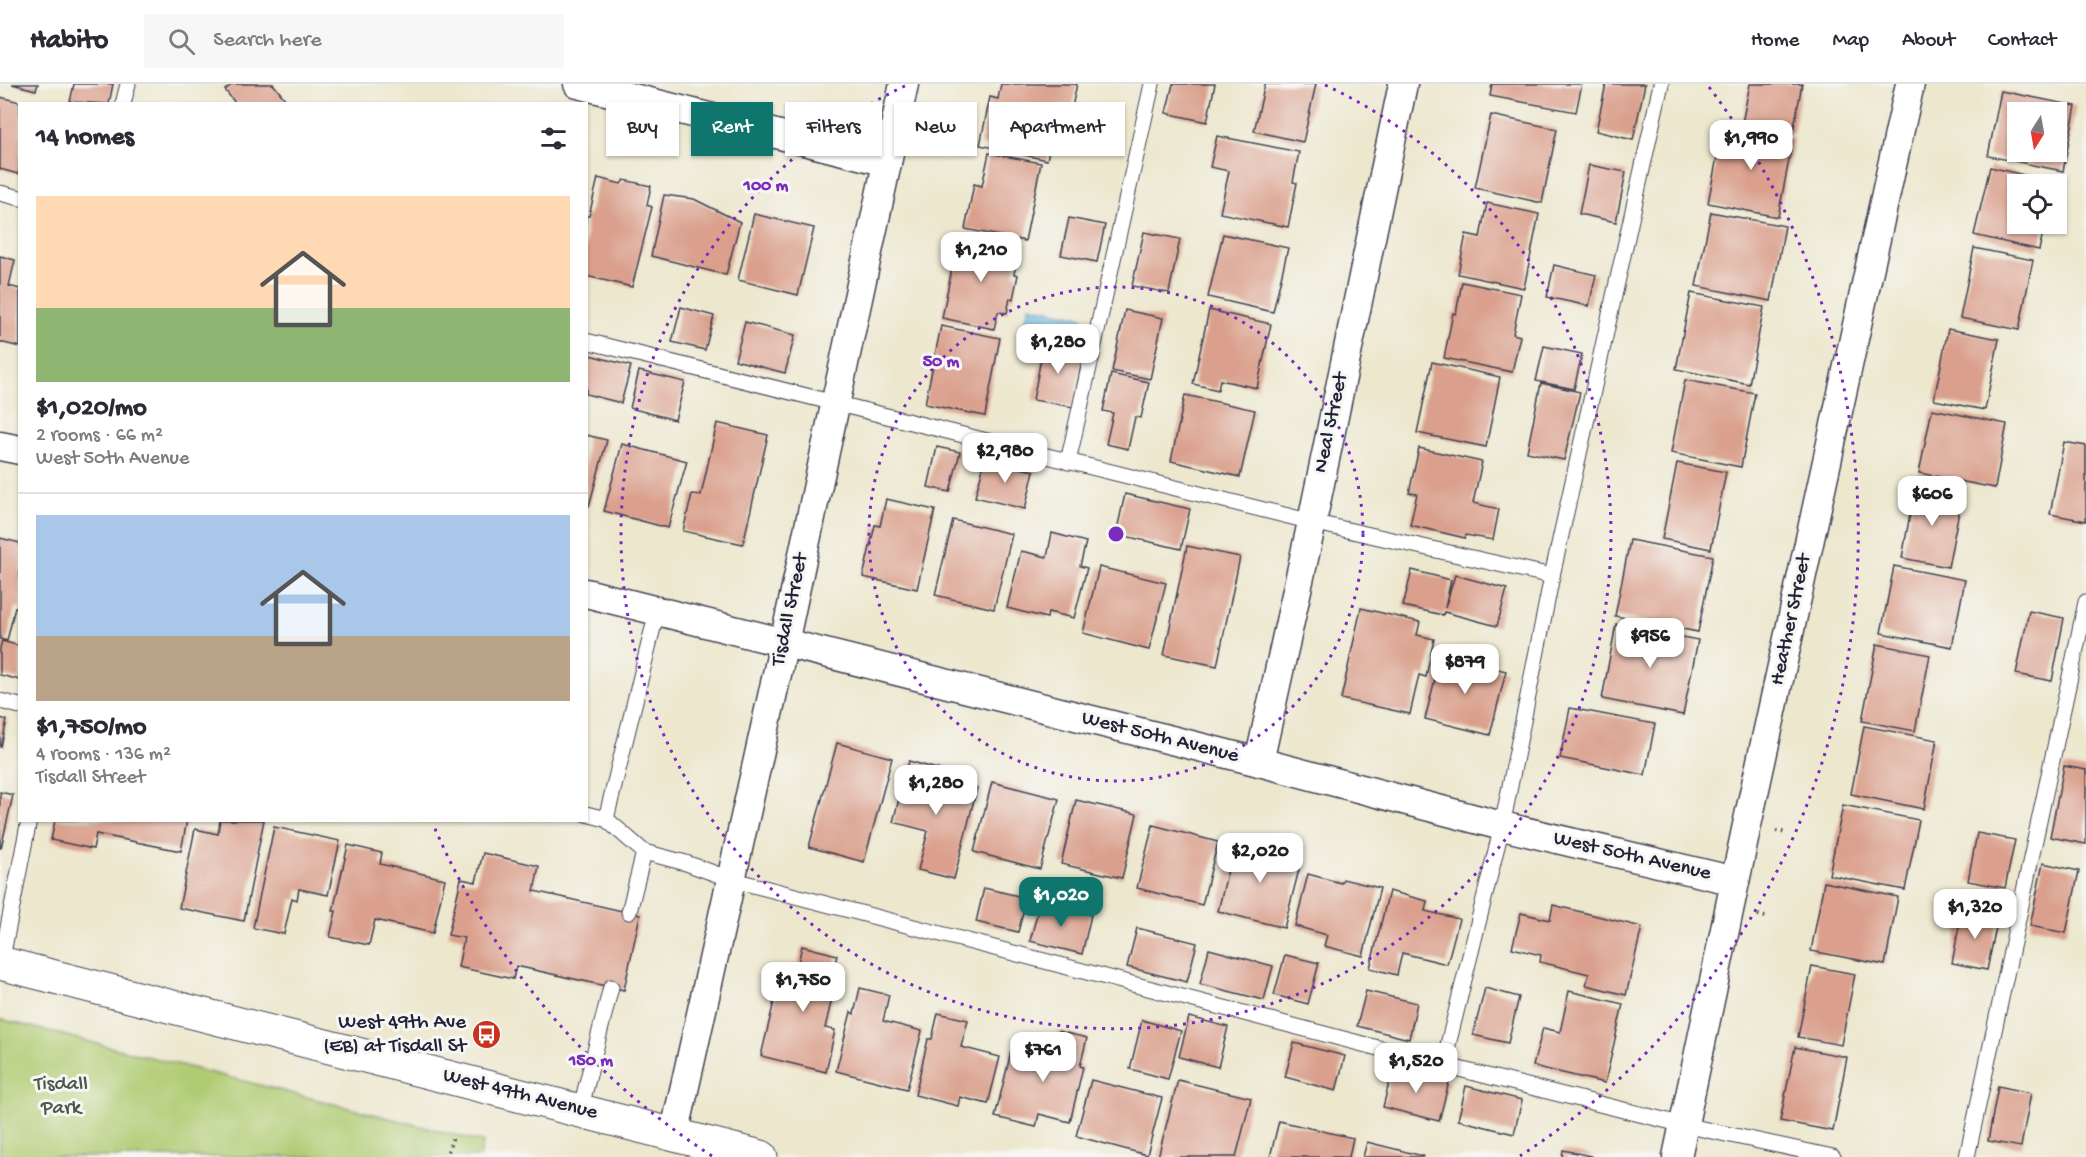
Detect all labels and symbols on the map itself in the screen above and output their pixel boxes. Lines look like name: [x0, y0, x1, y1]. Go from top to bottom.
north arrow: [2007, 102, 2067, 162]
pin: $1,990: [1702, 120, 1800, 171]
text: 100 m: [743, 176, 789, 197]
pin: $1,210: [932, 232, 1030, 283]
pin: $1,280: [1009, 324, 1107, 375]
text: 50 m: [923, 352, 960, 373]
street label: Neal Street: [1309, 368, 1355, 475]
pin: $2,980: [956, 433, 1054, 484]
pin: $606: [1896, 476, 1968, 527]
centre of rings: [1106, 524, 1126, 544]
street label: Tisdall Street: [767, 549, 816, 670]
street label: Heather Street: [1766, 550, 1819, 688]
pin: $956: [1614, 618, 1686, 669]
pin: $879: [1429, 644, 1501, 695]
street label: West 50th Avenue: [1079, 706, 1242, 770]
pin: $1,280: [887, 765, 985, 816]
street label: West 50th Avenue: [1551, 827, 1714, 888]
pin: $2,020: [1211, 833, 1309, 884]
pin: $1,020: [1012, 877, 1110, 928]
pin: $1,320: [1926, 889, 2024, 940]
pin: $1,750: [754, 962, 852, 1013]
place label: West 49th Ave (EB) at Tisdall St: [323, 1011, 468, 1060]
bus stop icon: West 49th Ave (EB) at Tisdall St: [471, 1019, 503, 1051]
pin: $761: [1007, 1032, 1079, 1083]
pin: $1,520: [1367, 1043, 1465, 1094]
text: 150 m: [568, 1051, 613, 1072]
street label: West 49th Avenue: [440, 1064, 601, 1127]
park label: Tisdall Park: [33, 1073, 88, 1122]

